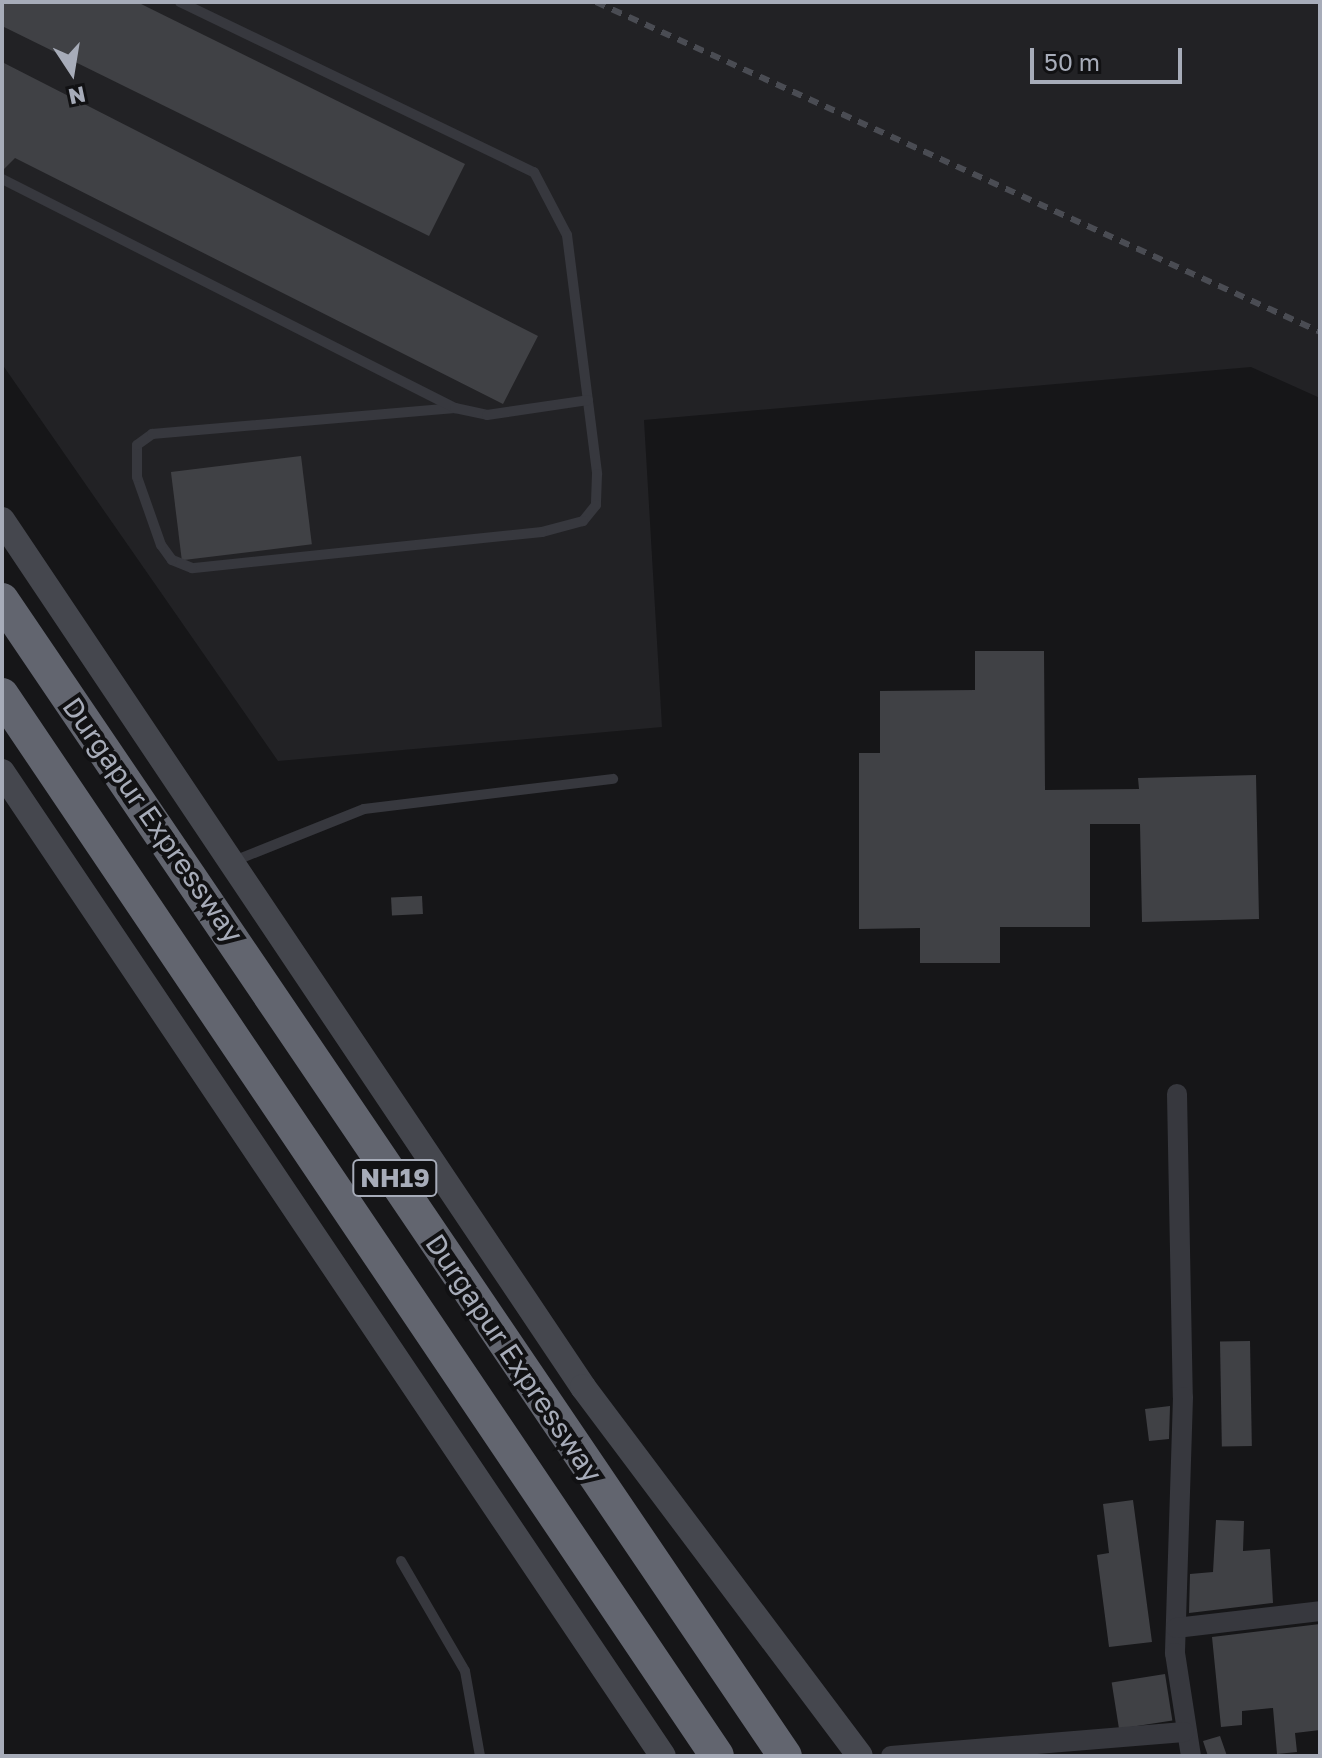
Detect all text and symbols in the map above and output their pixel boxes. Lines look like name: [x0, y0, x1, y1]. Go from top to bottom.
north arrow: [32, 32, 112, 112]
scale bar: [1034, 32, 1186, 82]
text: 50 m: [1044, 47, 1100, 76]
text: N: [66, 81, 88, 111]
street label: Durgapur Expressway: [56, 691, 250, 949]
road number: NH19: [351, 1156, 439, 1200]
street label: Durgapur Expressway: [419, 1228, 609, 1488]

